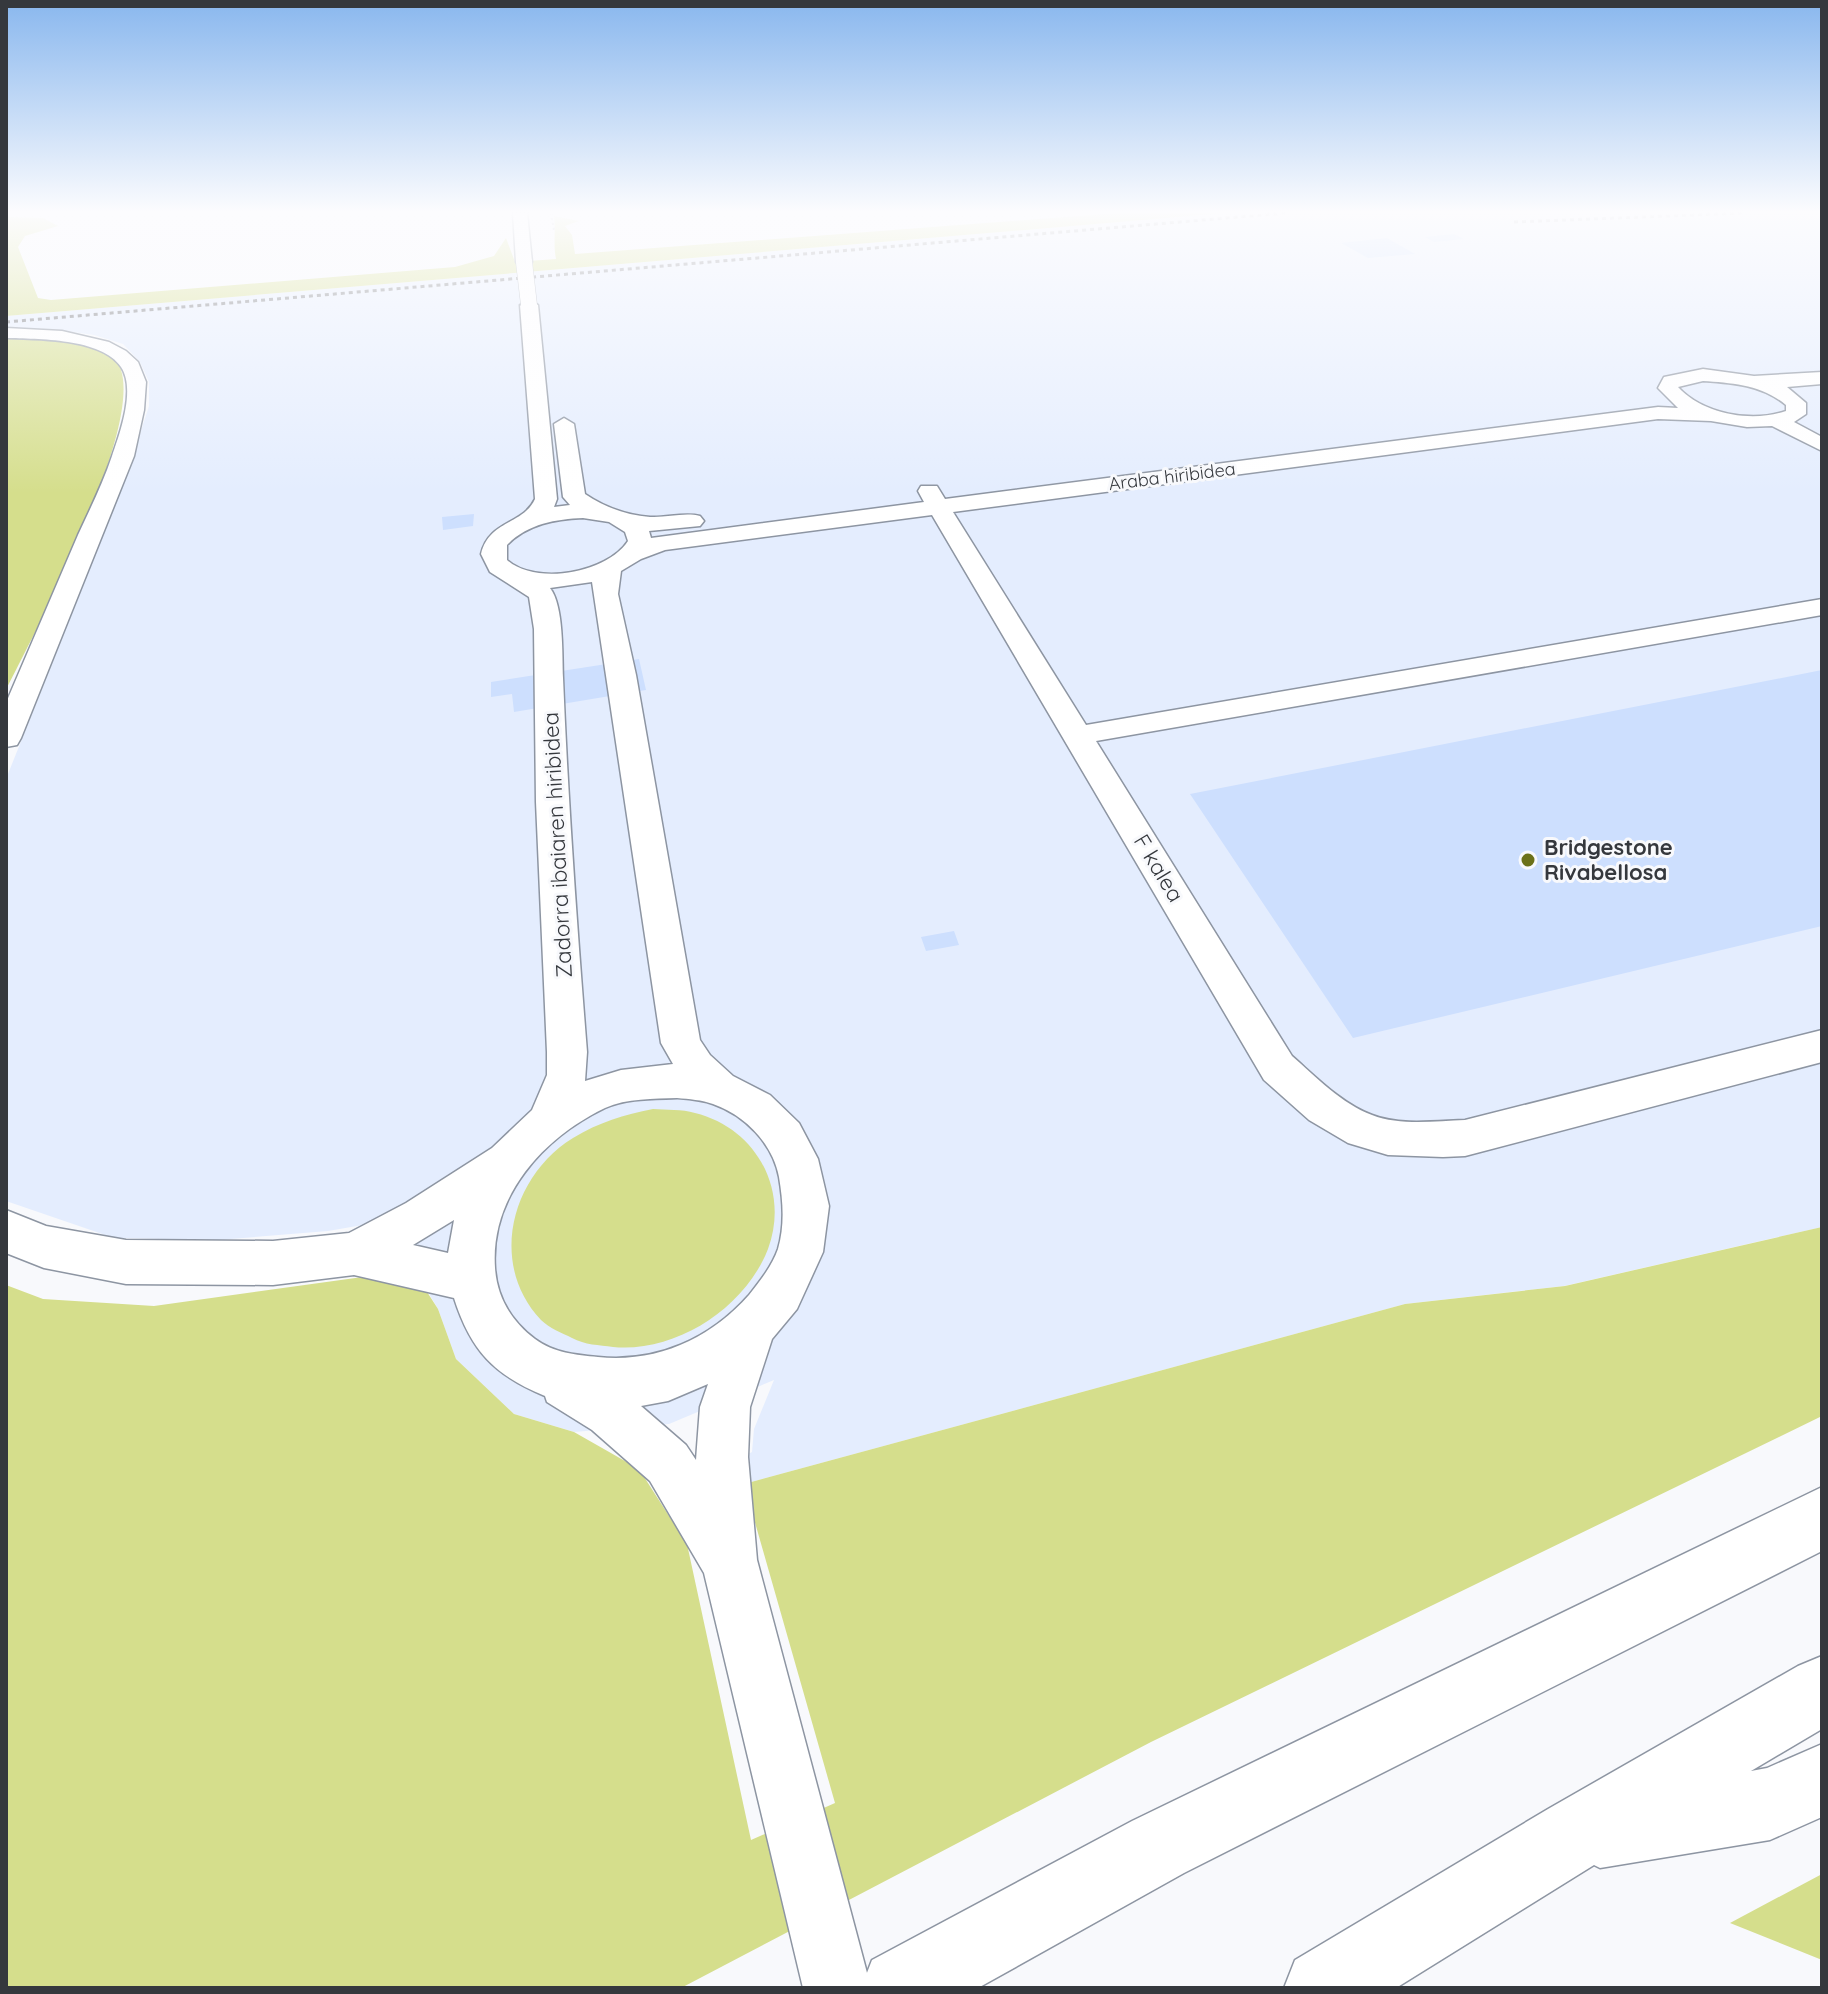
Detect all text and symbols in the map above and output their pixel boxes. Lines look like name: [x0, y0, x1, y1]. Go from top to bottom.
street label: Araba hiribidea: [1107, 457, 1237, 495]
street label: Zadorra ibaiaren hiribidea: [536, 711, 578, 979]
street label: F kalea: [1128, 829, 1190, 907]
place label: Bridgestone Rivabellosa: [1544, 833, 1673, 886]
marker: Bridgestone Rivabellosa: [1519, 851, 1537, 869]

